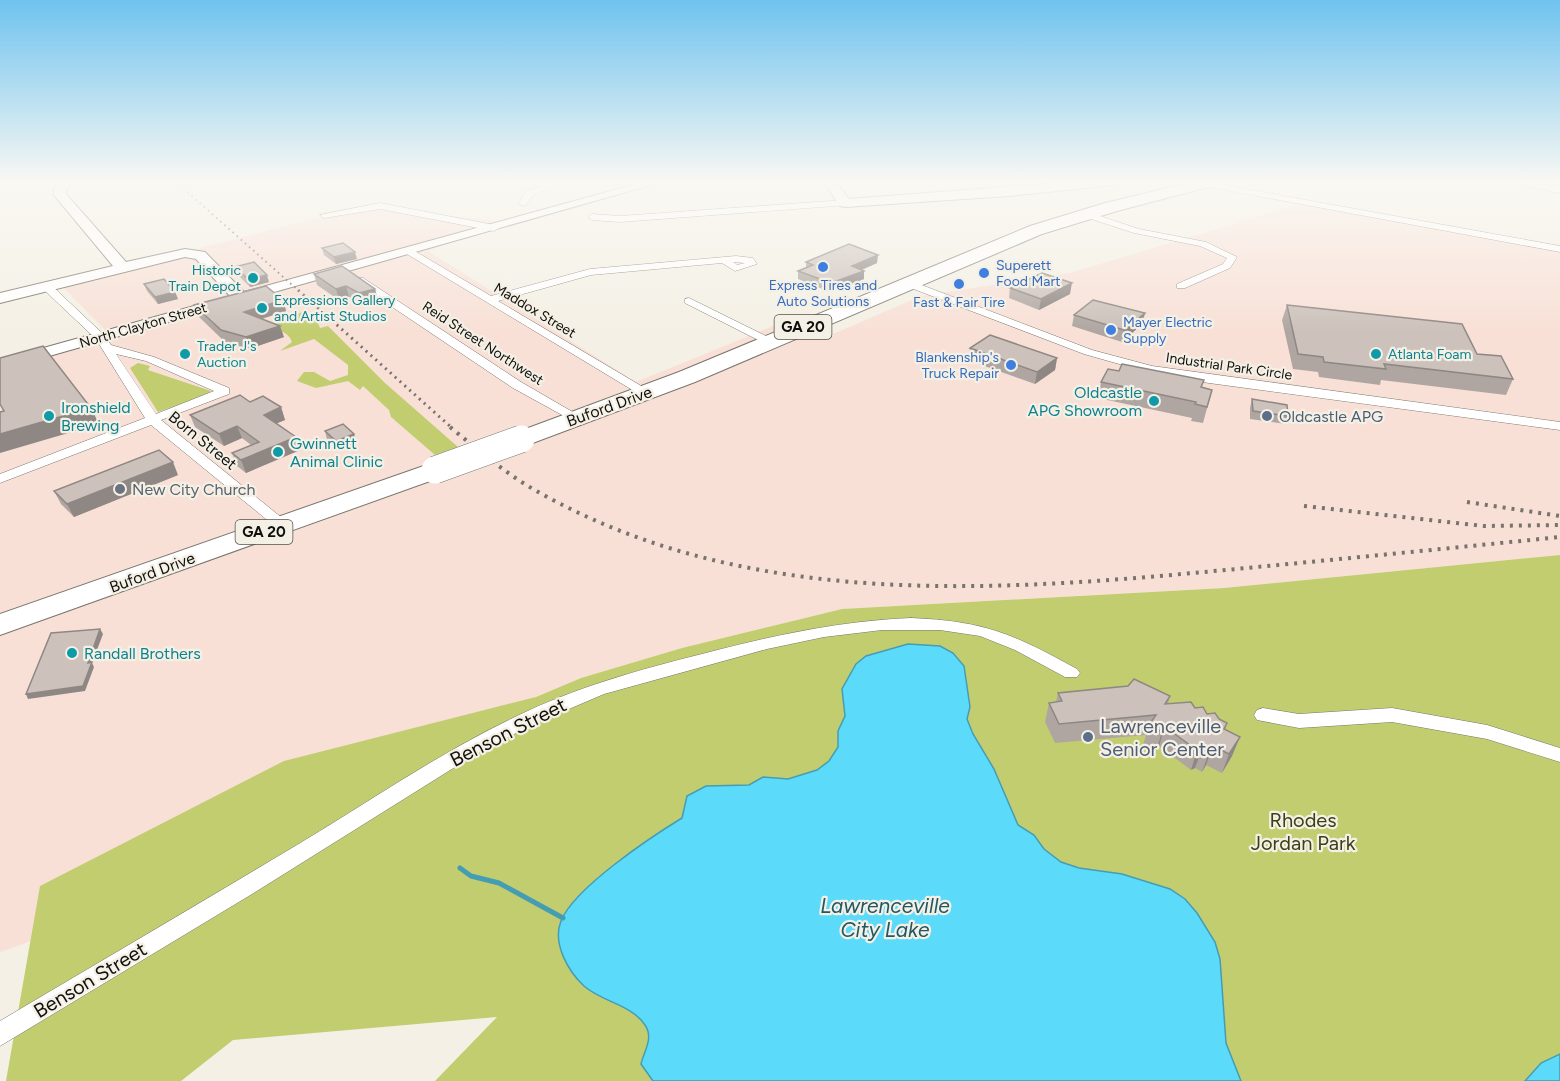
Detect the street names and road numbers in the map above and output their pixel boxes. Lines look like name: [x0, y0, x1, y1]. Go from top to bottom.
street label: Maddox Street: [491, 279, 579, 342]
street label: Reid Street Northwest: [419, 298, 546, 389]
street label: North Clayton Street: [78, 299, 209, 352]
road number: GA 20: [774, 315, 832, 339]
street label: Industrial Park Circle: [1165, 349, 1294, 384]
street label: Buford Drive: [564, 382, 655, 431]
street label: Born Street: [165, 407, 241, 474]
road number: GA 20: [236, 520, 292, 544]
street label: Buford Drive: [107, 548, 198, 597]
street label: Benson Street: [446, 692, 570, 772]
street label: Benson Street: [29, 937, 151, 1023]

